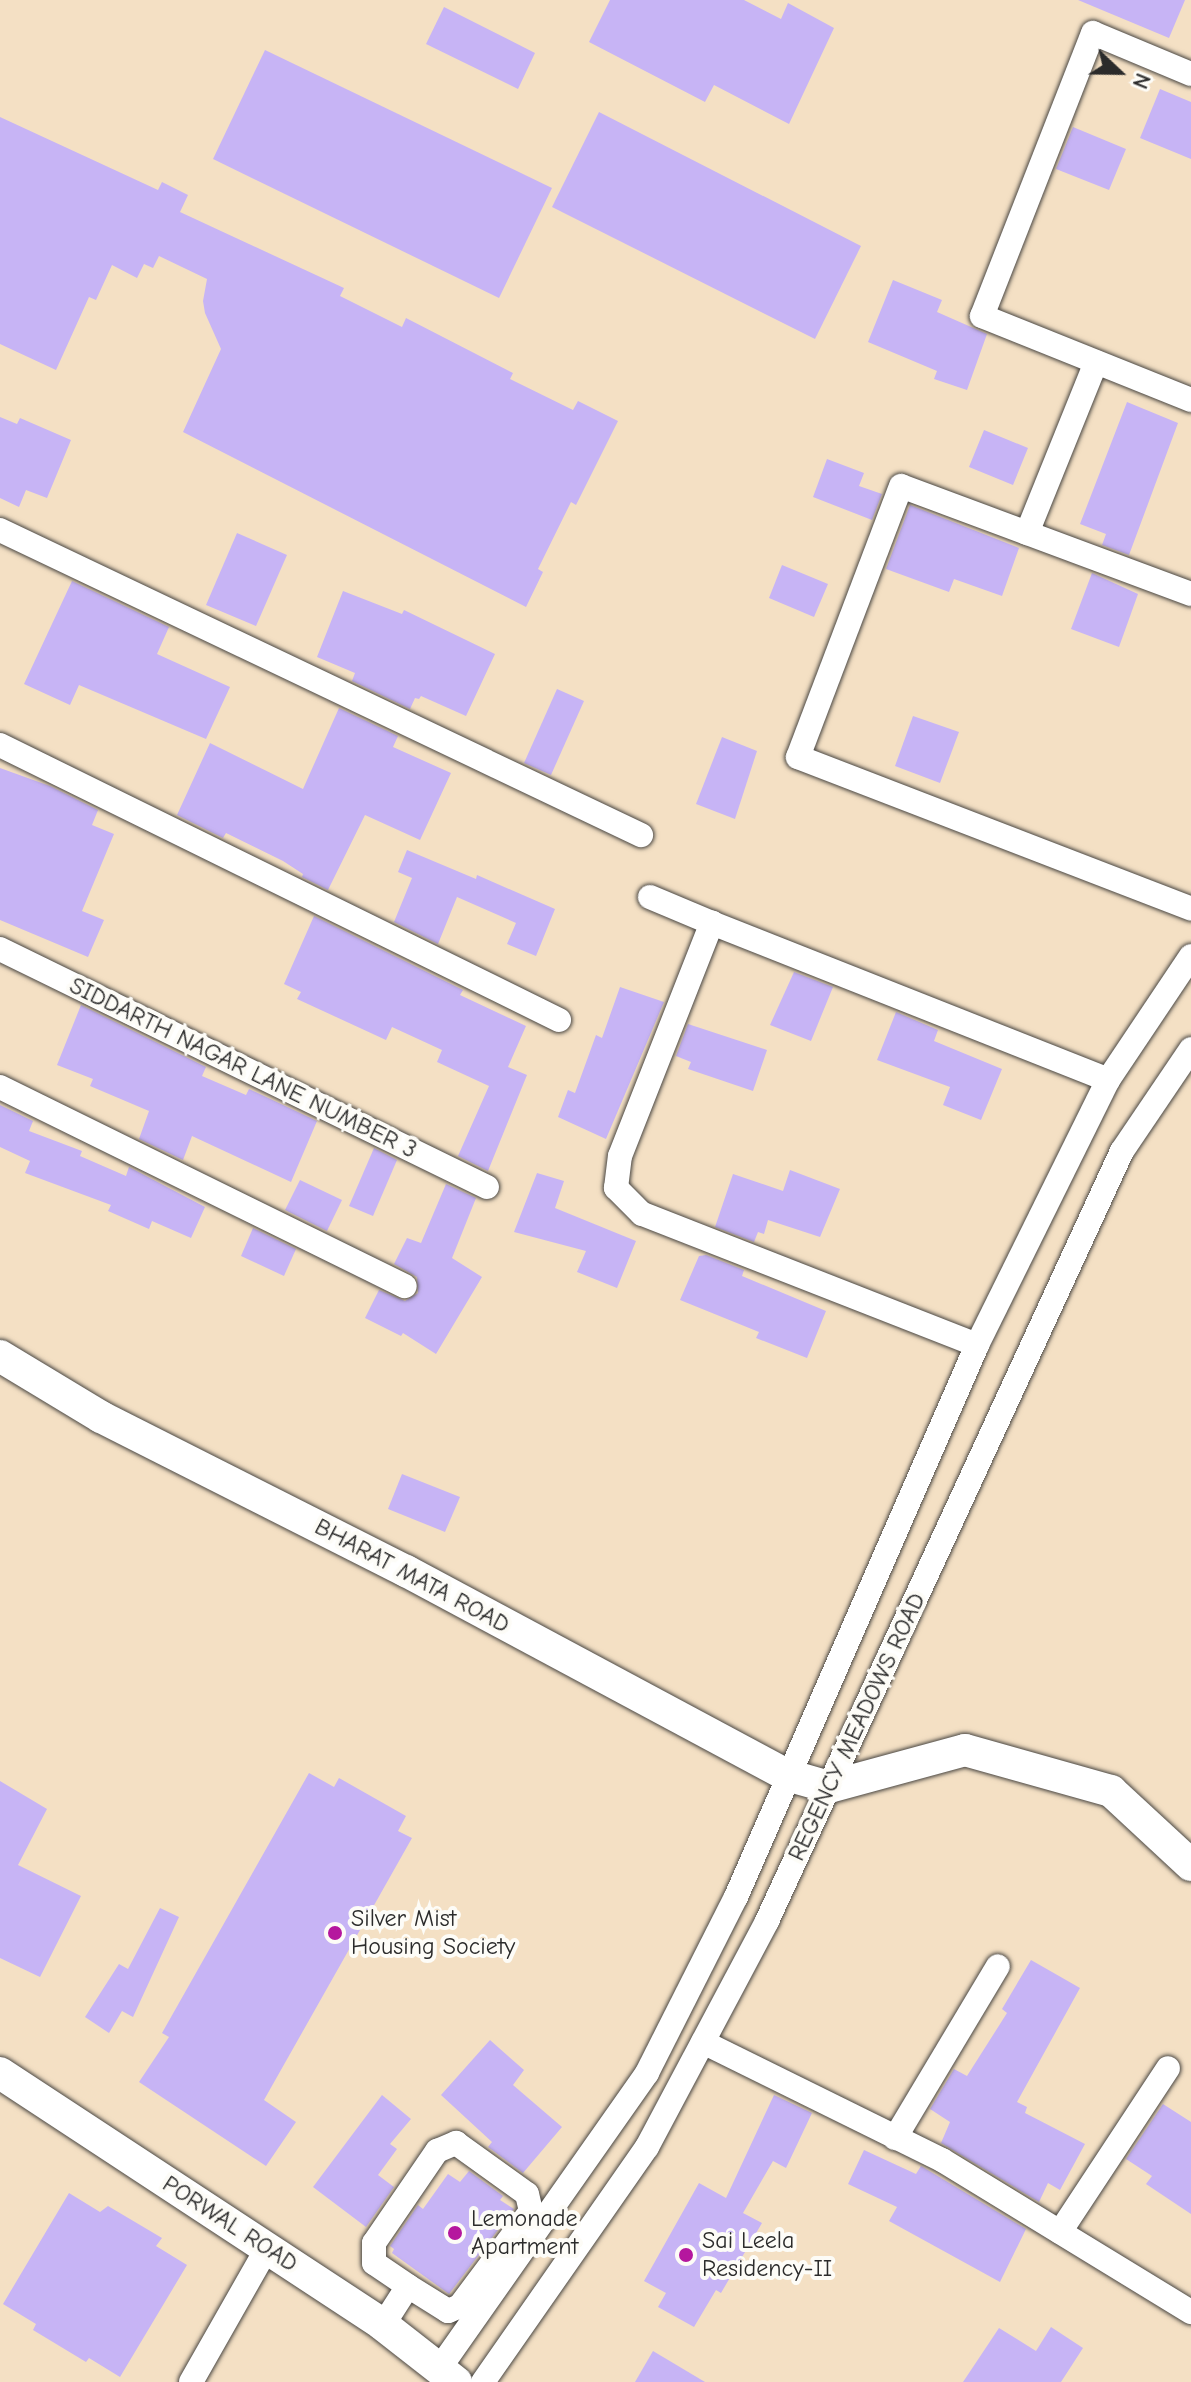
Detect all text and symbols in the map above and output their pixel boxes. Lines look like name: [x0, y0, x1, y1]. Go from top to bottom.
north arrow: [1079, 32, 1159, 112]
text: N: [1127, 69, 1156, 93]
street label: SIDDARTH NAGAR LANE NUMBER 3: [65, 971, 421, 1165]
street label: BHARAT MATA ROAD: [310, 1512, 514, 1640]
street label: REGENCY MEADOWS ROAD: [782, 1588, 932, 1866]
place label: Silver Mist Housing Society: [351, 1905, 515, 1961]
marker: Silver Mist Housing Society: [326, 1924, 344, 1942]
street label: PORWAL ROAD: [157, 2170, 303, 2278]
place label: Lemonade Apartment: [471, 2205, 578, 2261]
marker: Lemonade Apartment: [446, 2224, 464, 2242]
place label: Sai Leela Residency-II: [702, 2227, 832, 2283]
marker: Sai Leela Residency-II: [677, 2246, 695, 2264]

